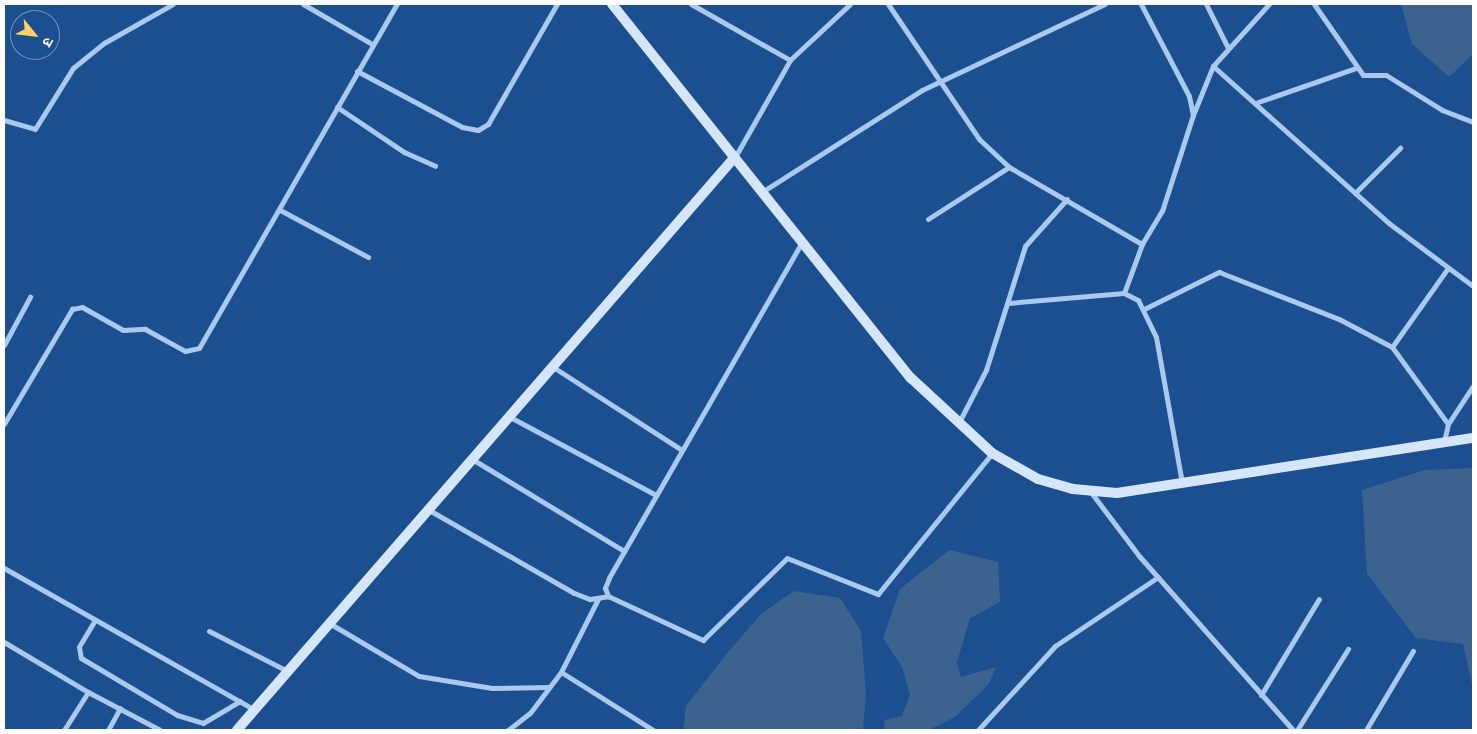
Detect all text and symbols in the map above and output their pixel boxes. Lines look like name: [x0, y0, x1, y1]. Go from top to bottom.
north arrow: [10, 10, 60, 60]
text: उ: [37, 34, 58, 50]

